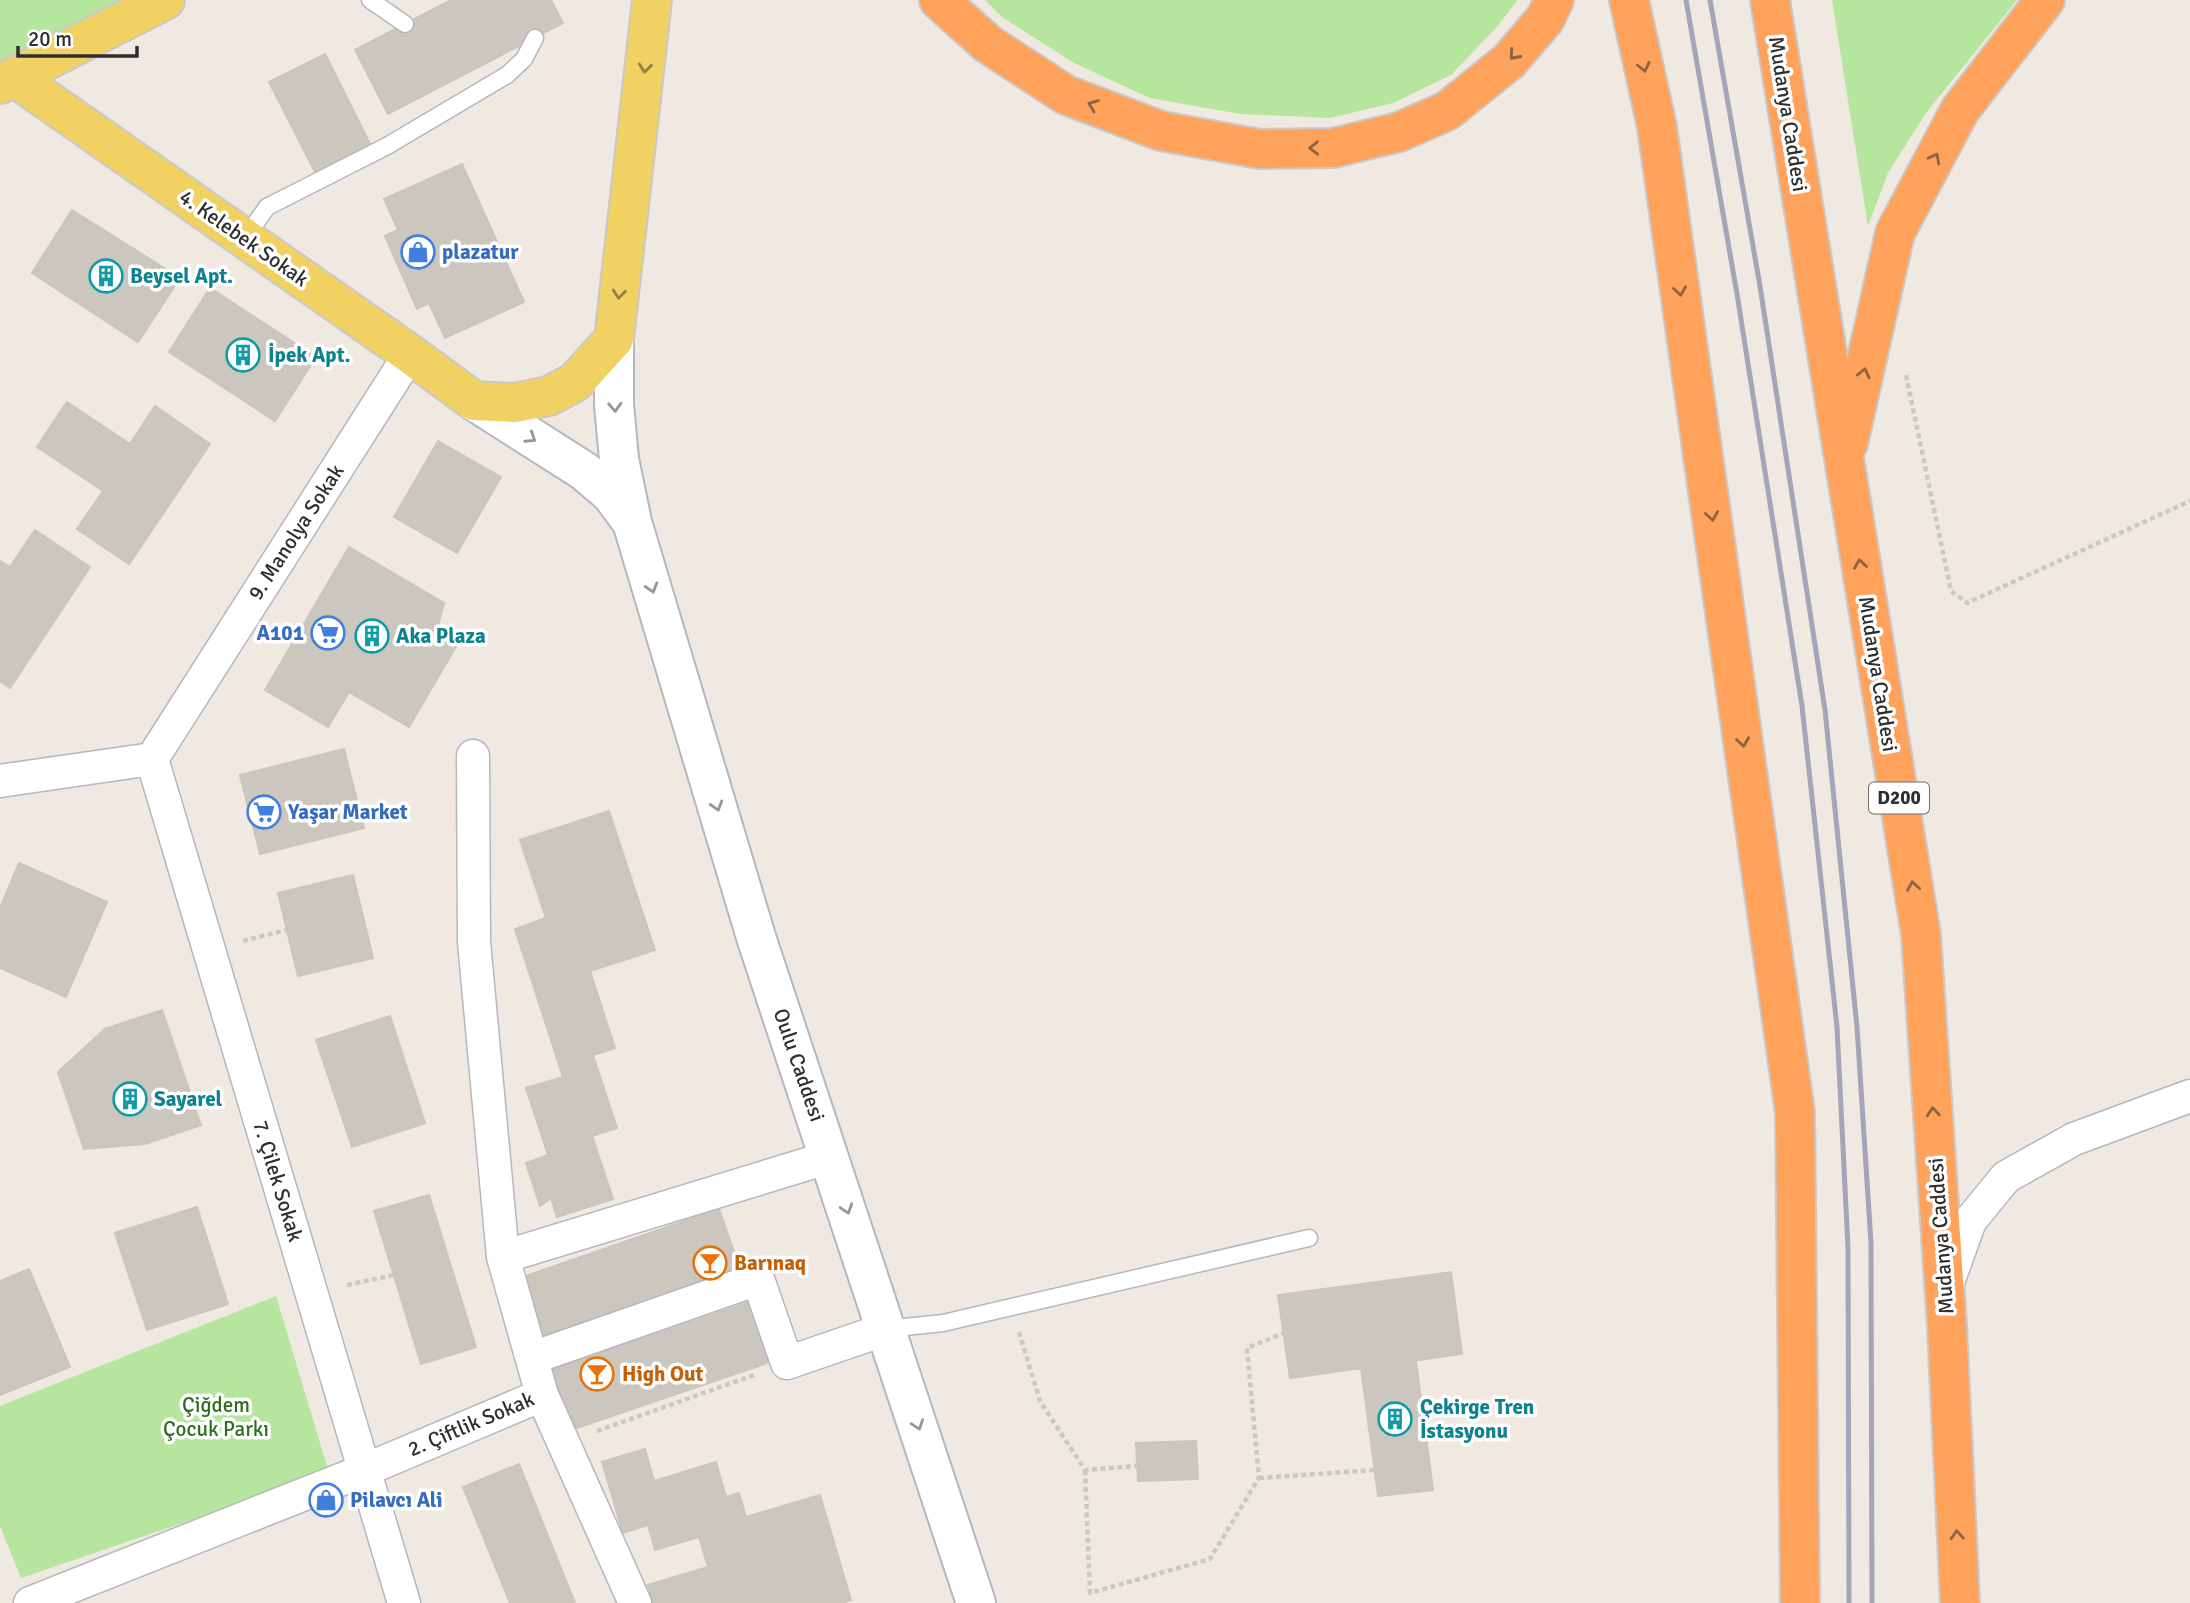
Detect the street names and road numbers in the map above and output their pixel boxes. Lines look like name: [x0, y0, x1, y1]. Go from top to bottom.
street label: Mudanya Caddesi: [1763, 34, 1813, 194]
street label: 4. Kelebek Sokak: [174, 184, 314, 292]
street label: 9. Manolya Sokak: [242, 459, 350, 605]
street label: Mudanya Caddesi: [1853, 594, 1903, 754]
road number: D200: [1869, 782, 1929, 814]
street label: Oulu Caddesi: [767, 1005, 831, 1125]
street label: 7. Çilek Sokak: [247, 1117, 309, 1245]
street label: Mudanya Caddesi: [1923, 1157, 1959, 1315]
street label: 2. Çiftlik Sokak: [404, 1386, 538, 1462]

